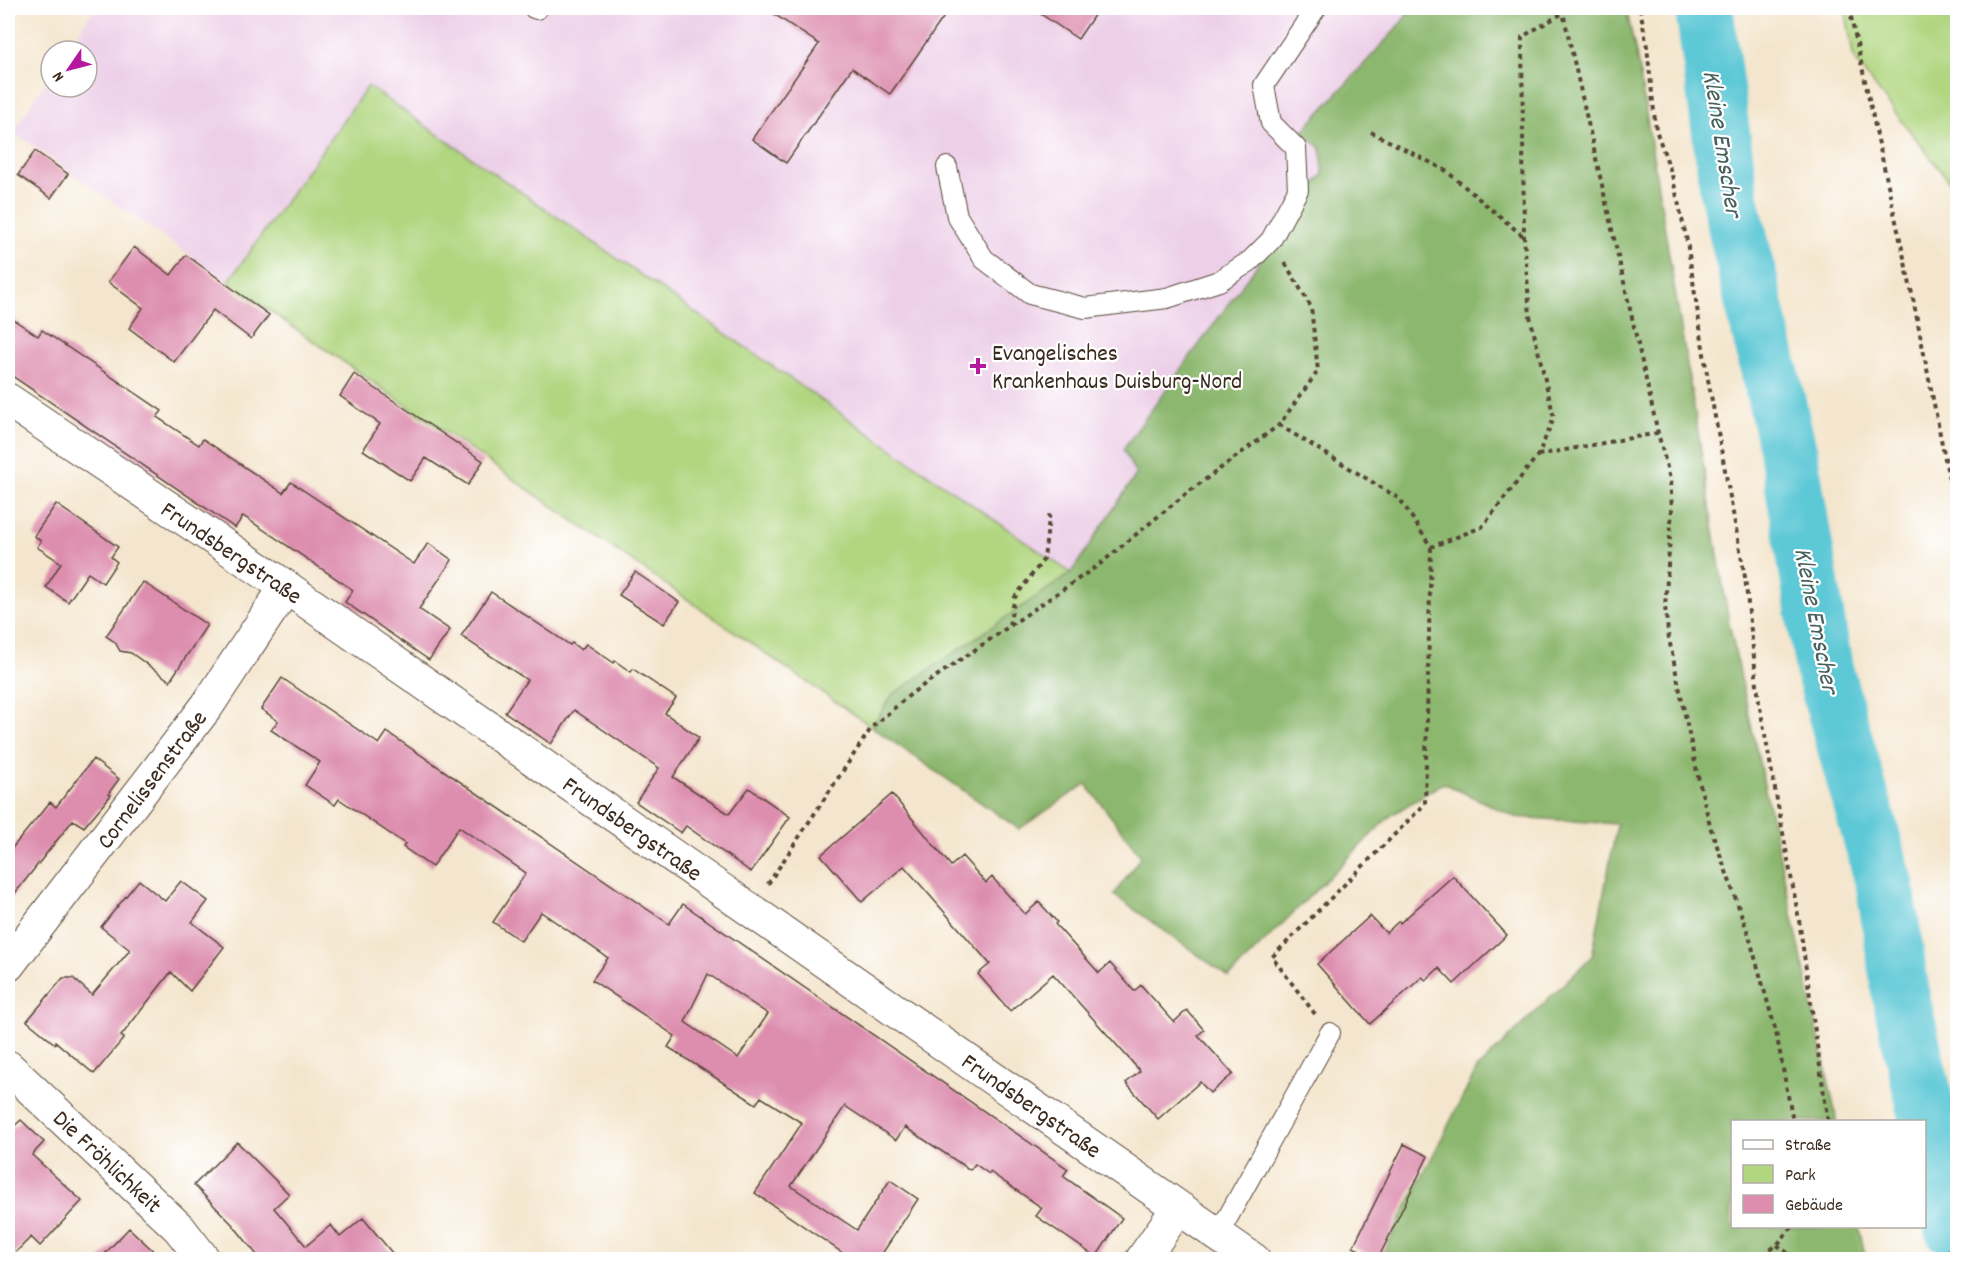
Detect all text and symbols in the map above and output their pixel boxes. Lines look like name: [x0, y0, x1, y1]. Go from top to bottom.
north arrow: [39, 39, 99, 99]
text: N: [47, 66, 70, 86]
water label: Kleine Emscher: [1691, 68, 1751, 223]
place label: Evangelisches Krankenhaus Duisburg-Nord: [992, 338, 1242, 400]
marker: Evangelisches Krankenhaus Duisburg-Nord: [969, 357, 987, 375]
street label: Frundsbergstraße: [153, 495, 308, 614]
water label: Kleine Emscher: [1782, 545, 1847, 700]
street label: Cornelissenstraße: [90, 704, 217, 857]
street label: Frundsbergstraße: [554, 770, 708, 891]
street label: Frundsbergstraße: [953, 1047, 1107, 1168]
street label: Die Fröhlichkeit: [44, 1104, 168, 1223]
legend: [1731, 1120, 1926, 1228]
text: Straße: [1785, 1134, 1831, 1159]
text: Park: [1785, 1164, 1816, 1189]
text: Gebäude: [1785, 1194, 1843, 1219]

